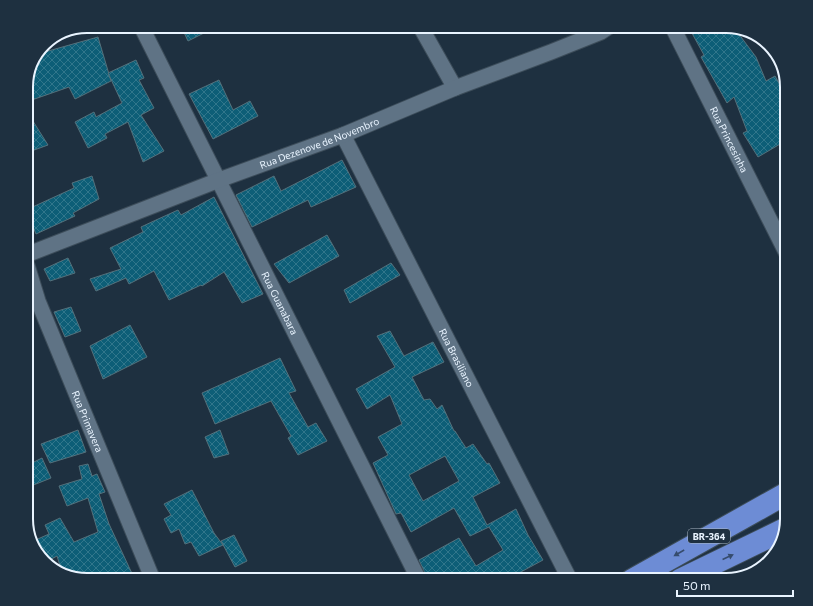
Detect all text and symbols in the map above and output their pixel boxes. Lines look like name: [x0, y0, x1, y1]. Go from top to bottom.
street label: Rua Princesinha: [708, 105, 751, 174]
street label: Rua Dezenove de Novembro: [258, 115, 381, 171]
street label: Rua Guanabara: [259, 270, 301, 337]
street label: Rua Brasiliano: [437, 326, 477, 389]
street label: Rua Primavera: [70, 389, 106, 454]
road number: BR-364: [688, 529, 730, 543]
one-way arrow: [674, 550, 685, 557]
one-way arrow: [722, 554, 733, 560]
scale bar: [677, 572, 793, 598]
text: 50 m: [683, 578, 711, 592]

